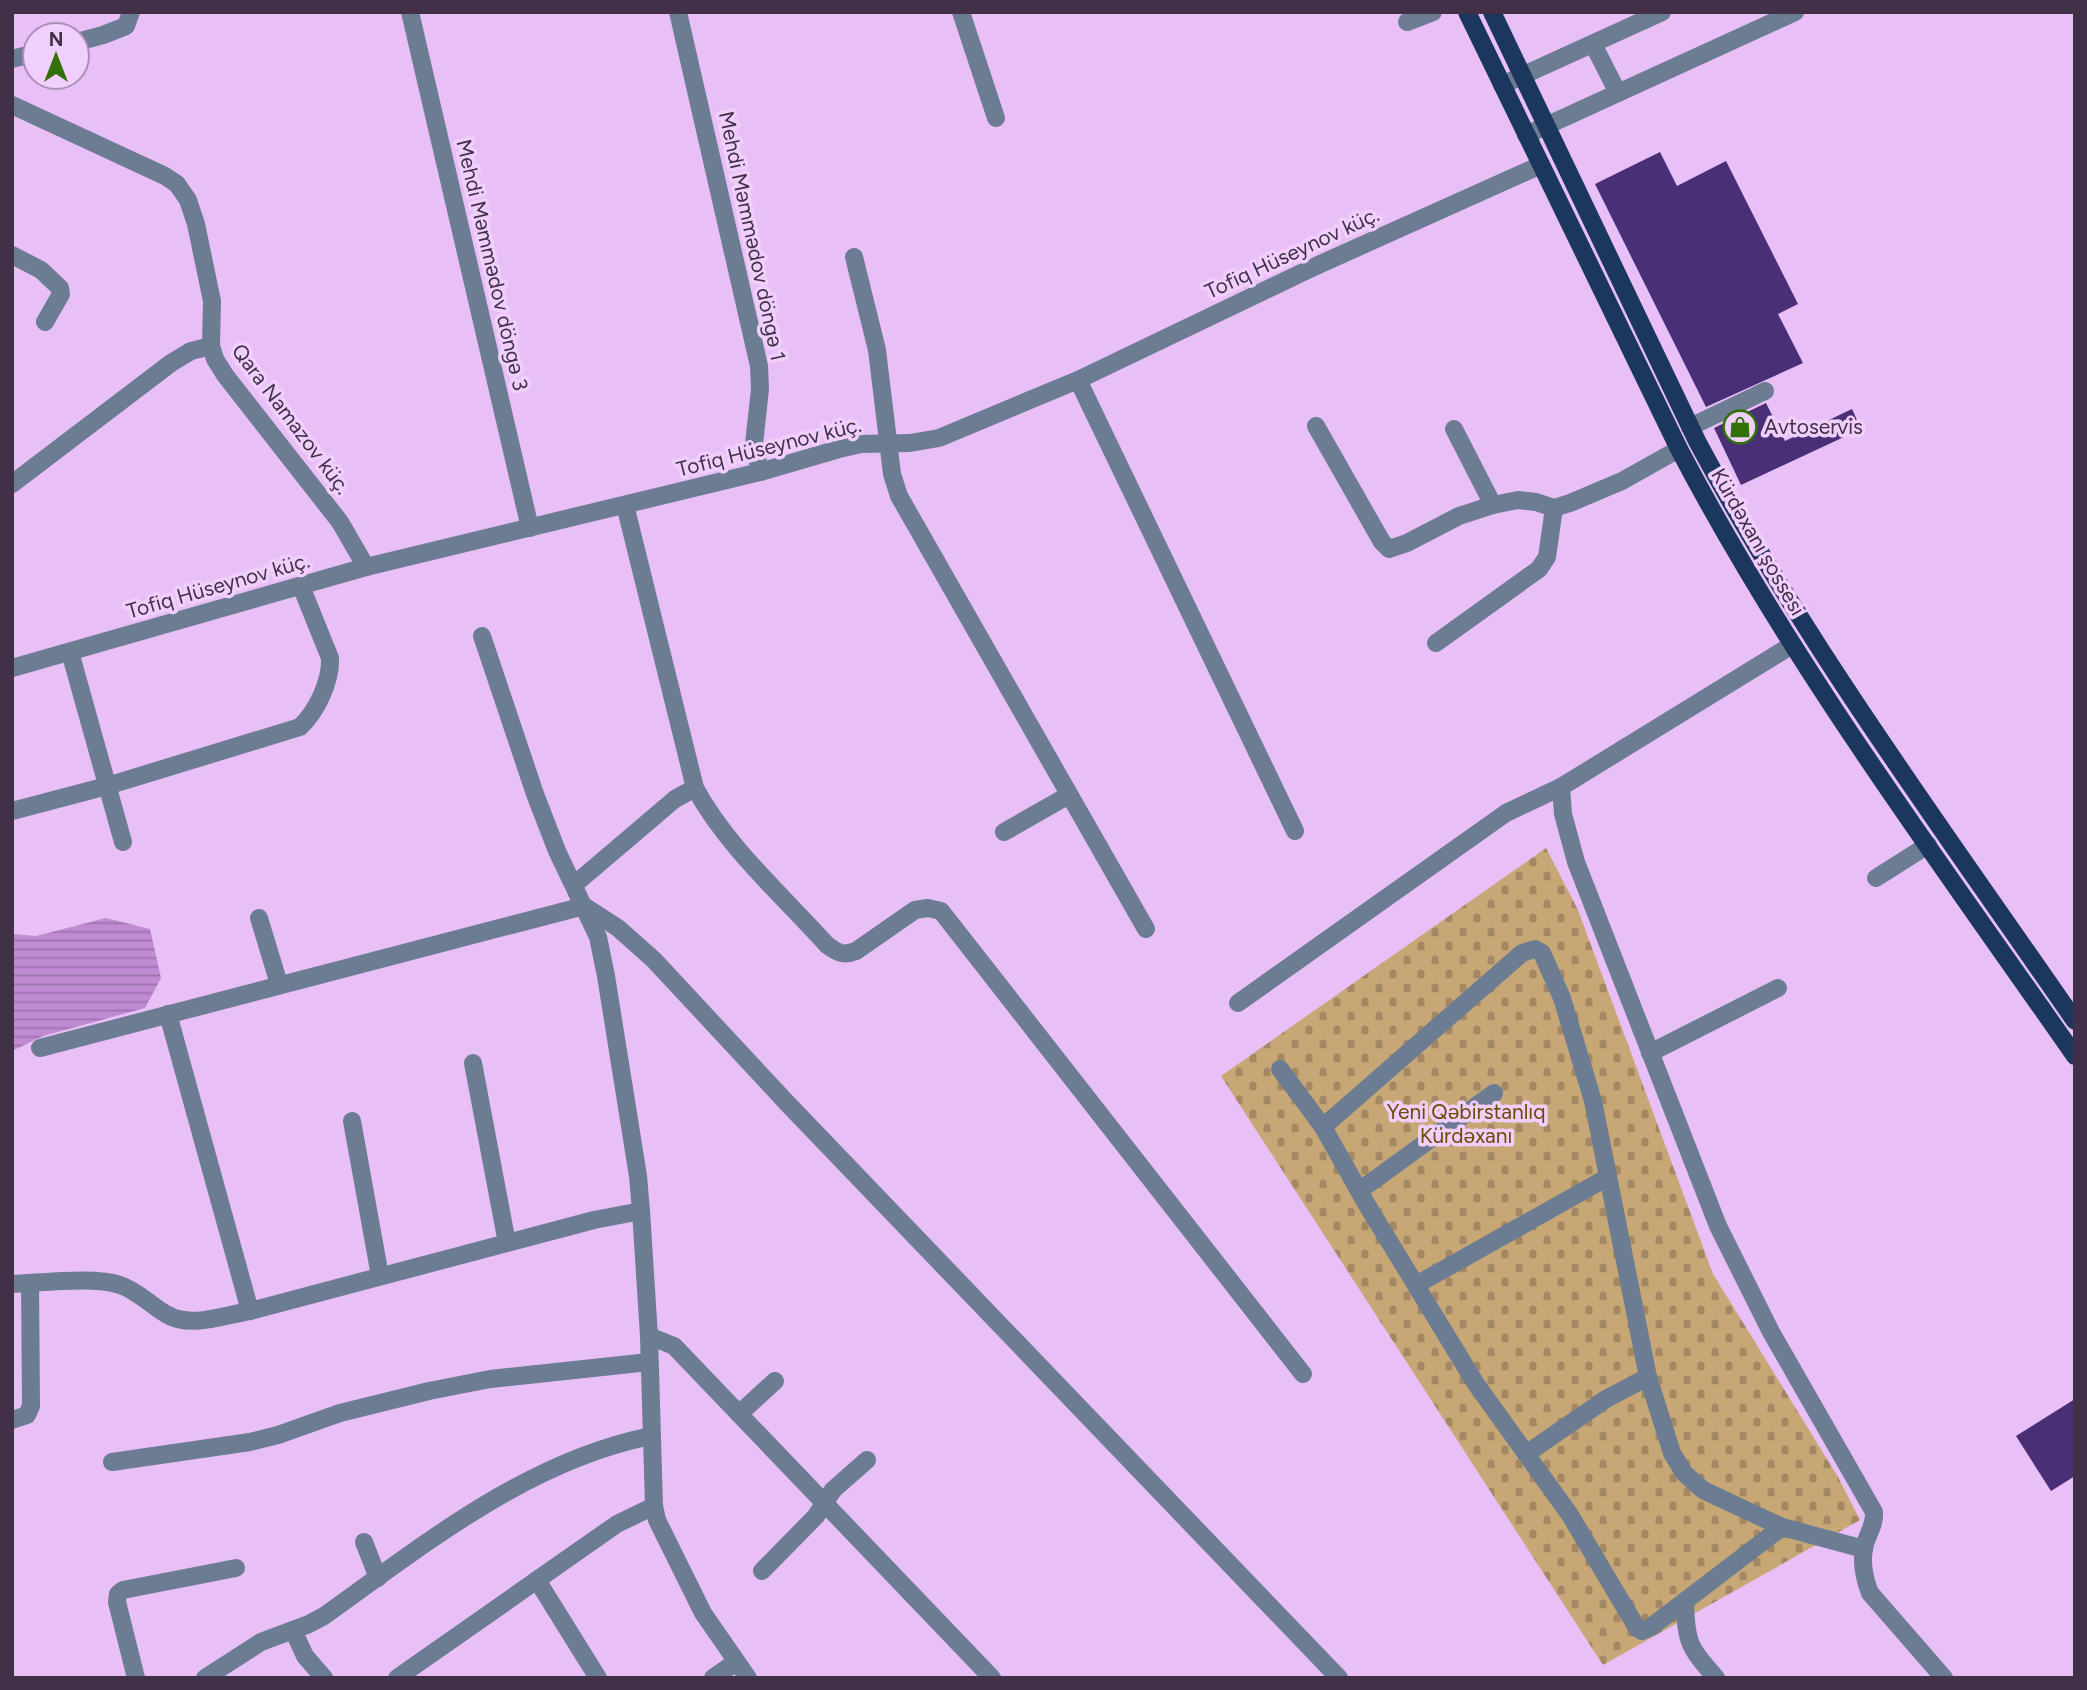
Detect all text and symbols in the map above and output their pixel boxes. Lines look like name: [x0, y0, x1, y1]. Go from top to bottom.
north arrow: [21, 21, 91, 91]
text: N: [49, 28, 63, 51]
street label: Mehdi Məmmədov döngə 1: [714, 109, 791, 363]
street label: Mehdi Məmmədov döngə 3: [451, 137, 534, 393]
street label: Tofiq Hüseynov küç.: [1201, 201, 1383, 304]
street label: Qara Namazov küç.: [227, 339, 356, 499]
shop icon: Avtoservis: [1721, 408, 1759, 446]
street label: Tofiq Hüseynov küç.: [674, 411, 864, 482]
place label: Avtoservis: [1764, 414, 1863, 439]
street label: Kürdəxanı şossesi: [1706, 464, 1811, 620]
street label: Tofiq Hüseynov küç.: [123, 547, 312, 624]
park label: Yeni Qəbirstanlıq Kürdəxanı: [1387, 1099, 1545, 1148]

